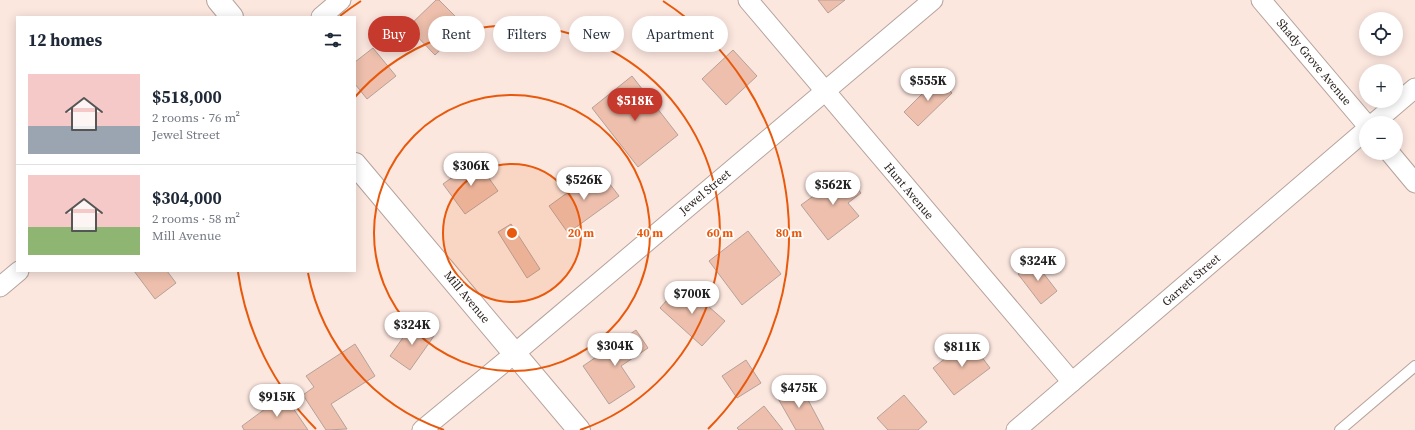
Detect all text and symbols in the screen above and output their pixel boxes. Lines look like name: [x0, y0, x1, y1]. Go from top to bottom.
map controls: [1359, 12, 1403, 160]
button: locate: [1359, 12, 1403, 56]
street label: Shady Grove Avenue: [1273, 15, 1355, 109]
chip: Buy: [368, 16, 420, 52]
chip: Rent: [428, 16, 485, 52]
chip: Filters: [493, 16, 561, 52]
chip: New: [569, 16, 624, 52]
chip: Apartment: [632, 16, 728, 52]
text: 12 homes: [28, 28, 102, 52]
icon: filters: [322, 29, 344, 51]
button: +: [1359, 64, 1403, 108]
pin: $555K: [900, 68, 956, 102]
text: $555K: [909, 72, 947, 89]
text: $518,000: [152, 85, 222, 109]
pin: $518K: [607, 88, 663, 122]
icon: home: [60, 90, 108, 138]
text: $518K: [616, 92, 654, 109]
text: 2 rooms · 76 m²: [152, 109, 240, 126]
button: −: [1359, 116, 1403, 160]
text: Jewel Street: [152, 126, 220, 143]
pin: $306K: [443, 153, 499, 187]
text: $306K: [452, 157, 490, 174]
street label: Hunt Avenue: [881, 159, 937, 223]
street label: Jewel Street: [675, 166, 734, 219]
pin: $526K: [556, 167, 612, 201]
text: $526K: [565, 171, 603, 188]
pin: $562K: [805, 172, 861, 206]
text: $562K: [814, 176, 852, 193]
text: $304,000: [152, 186, 222, 210]
icon: home: [60, 191, 108, 239]
text: 2 rooms · 58 m²: [152, 210, 240, 227]
text: 20 m: [568, 225, 594, 241]
text: 40 m: [637, 225, 663, 241]
text: 60 m: [707, 225, 733, 241]
text: 80 m: [776, 225, 802, 241]
centre of rings: [505, 226, 519, 240]
text: Mill Avenue: [152, 227, 221, 244]
pin: $324K: [1010, 248, 1066, 282]
street label: Garrett Street: [1159, 250, 1224, 310]
text: $324K: [1019, 252, 1057, 269]
street label: Mill Avenue: [440, 267, 494, 327]
pin: $700K: [664, 281, 720, 315]
text: $700K: [673, 285, 711, 302]
pin: $324K: [384, 312, 440, 346]
text: $324K: [393, 316, 431, 333]
pin: $304K: [587, 333, 643, 367]
pin: $811K: [934, 334, 990, 368]
text: $304K: [596, 337, 634, 354]
text: $811K: [943, 338, 981, 355]
pin: $475K: [771, 375, 827, 409]
text: $475K: [780, 379, 818, 396]
pin: $915K: [249, 384, 305, 418]
text: $915K: [258, 388, 296, 405]

